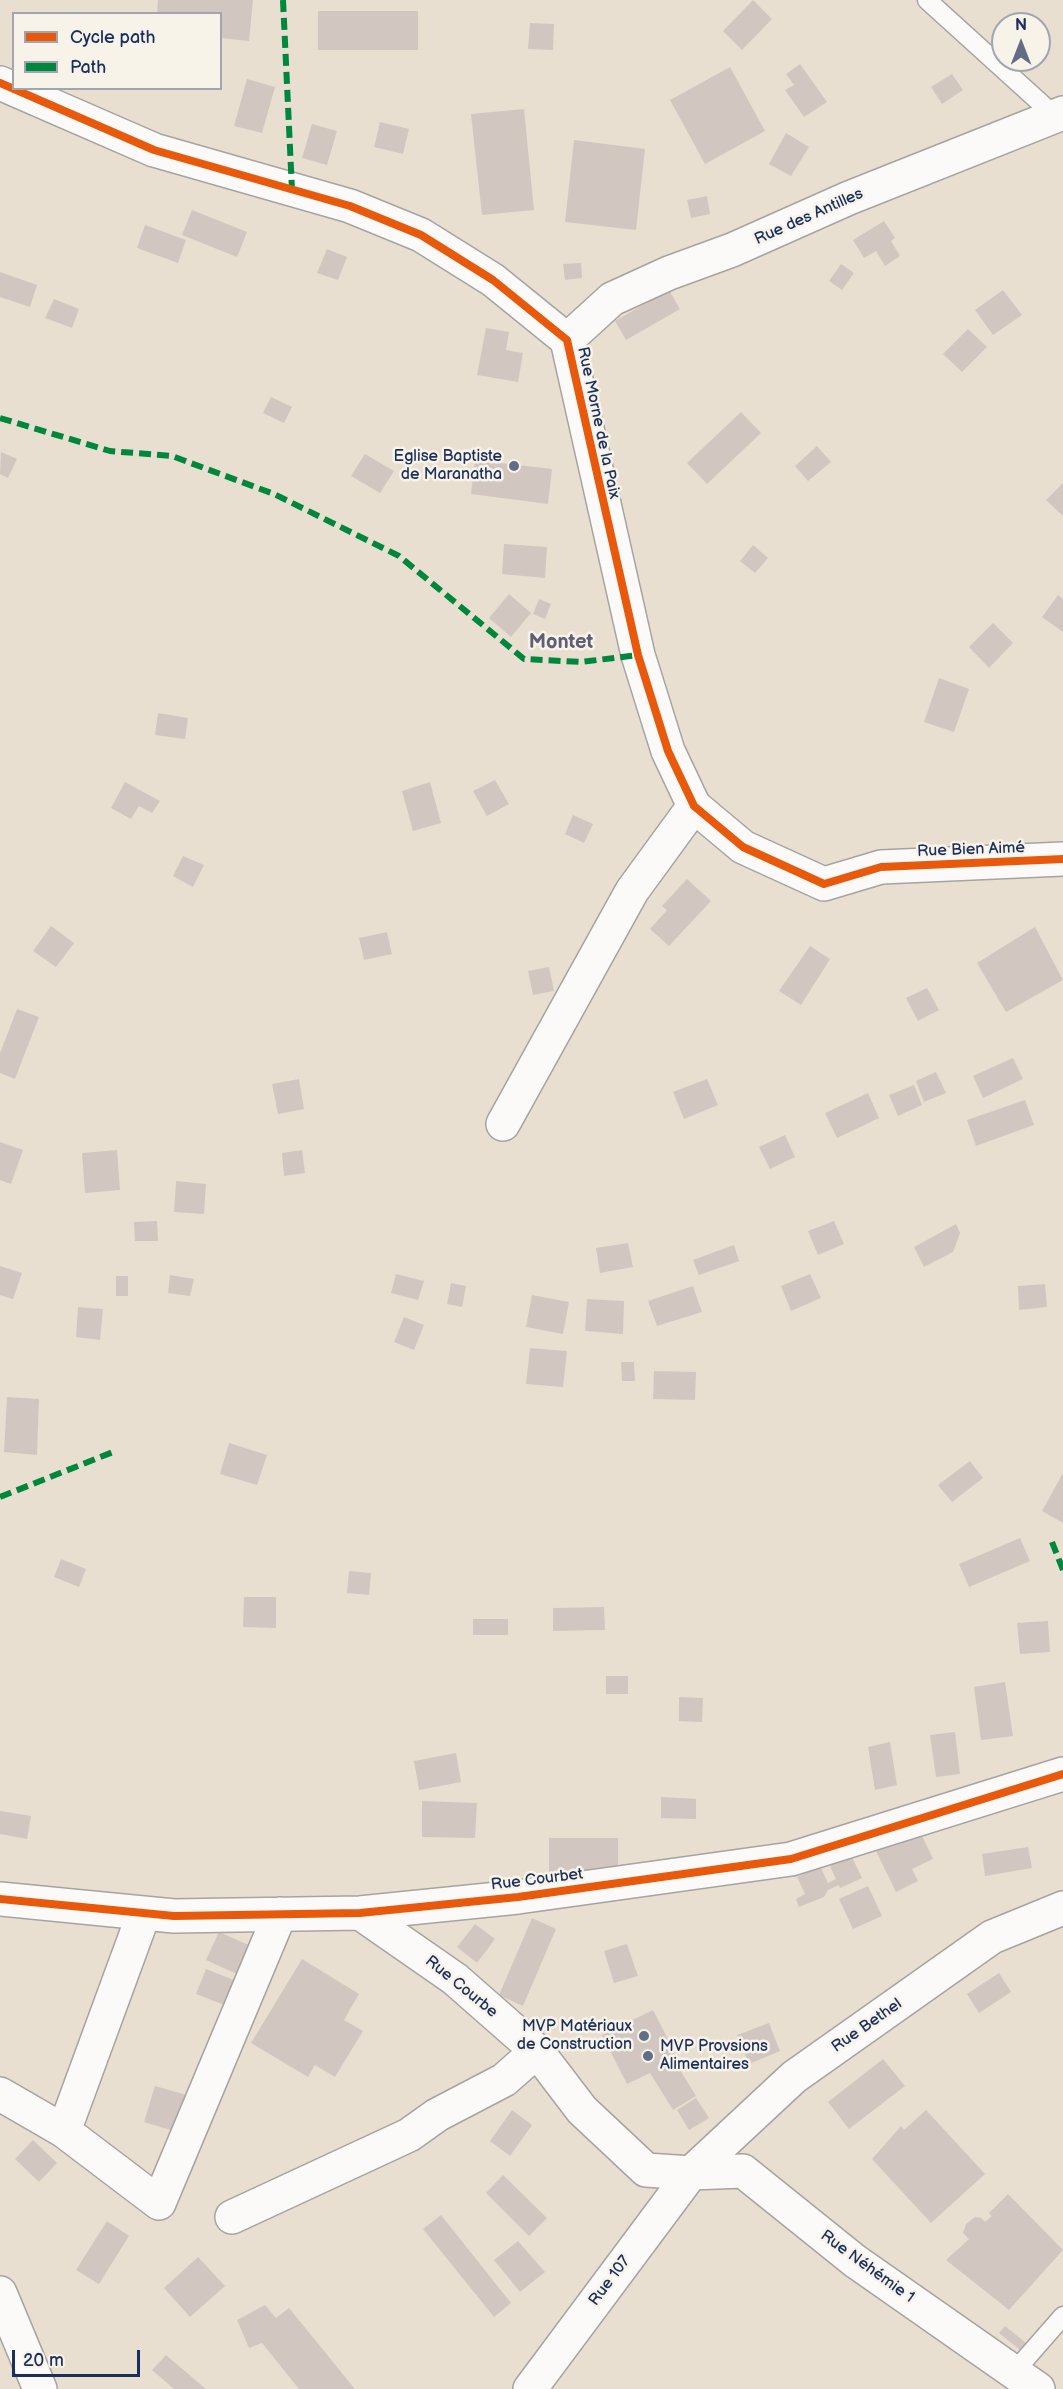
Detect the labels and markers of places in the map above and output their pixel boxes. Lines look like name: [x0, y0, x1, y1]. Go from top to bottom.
place label: Eglise Baptiste de Maranatha: [394, 447, 502, 485]
marker: Eglise Baptiste de Maranatha: [507, 459, 521, 473]
place label: MVP Matériaux de Construction: [517, 2017, 632, 2055]
marker: MVP Matériaux de Construction: [637, 2029, 651, 2043]
place label: MVP Provsions Alimentaires: [660, 2037, 768, 2075]
marker: MVP Provsions Alimentaires: [641, 2049, 655, 2063]

